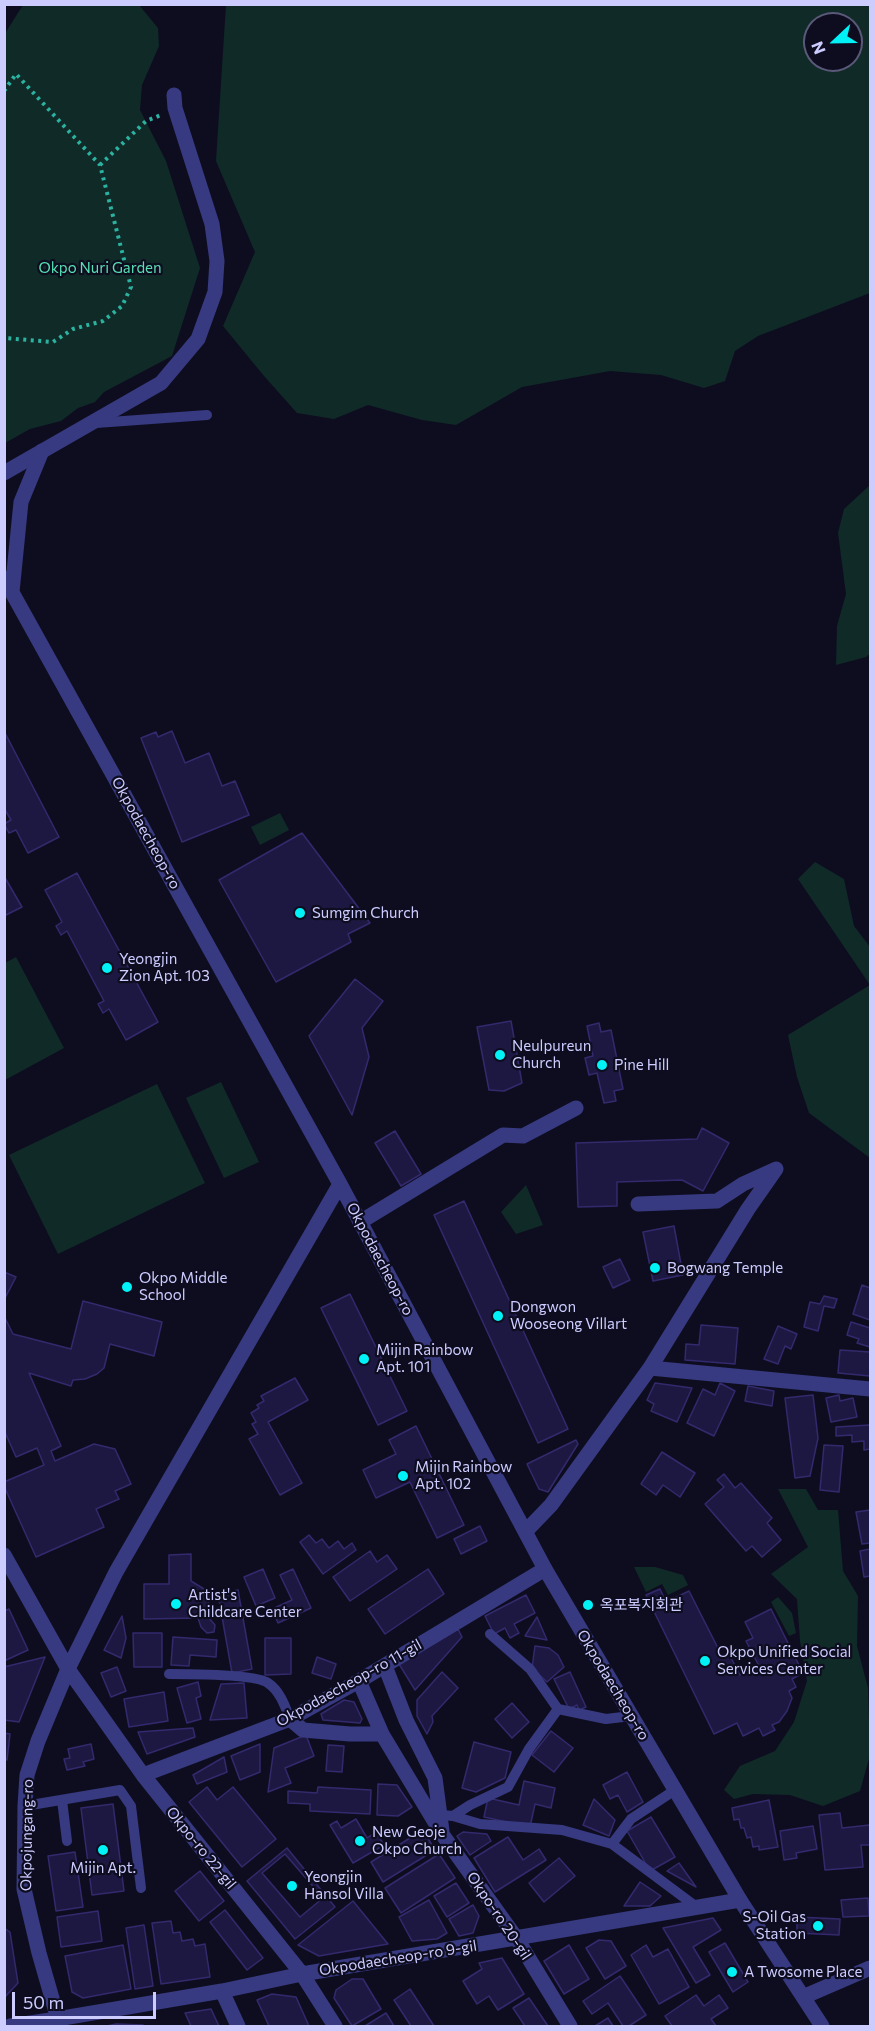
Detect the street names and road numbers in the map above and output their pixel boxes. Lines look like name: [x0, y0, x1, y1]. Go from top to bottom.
street label: Okpodaecheop-ro: [108, 774, 184, 892]
street label: Okpodaecheop-ro: [343, 1199, 417, 1319]
street label: Okpodaecheop-ro: [573, 1627, 653, 1743]
street label: Okpodaecheop-ro 11-gil: [273, 1636, 425, 1730]
street label: Okpojungang-ro: [17, 1779, 37, 1891]
street label: Okpo-ro 22-gil: [162, 1803, 240, 1893]
street label: Okpo-ro 20-gil: [463, 1869, 535, 1963]
street label: Okpodaecheop-ro 9-gil: [318, 1937, 478, 1979]

